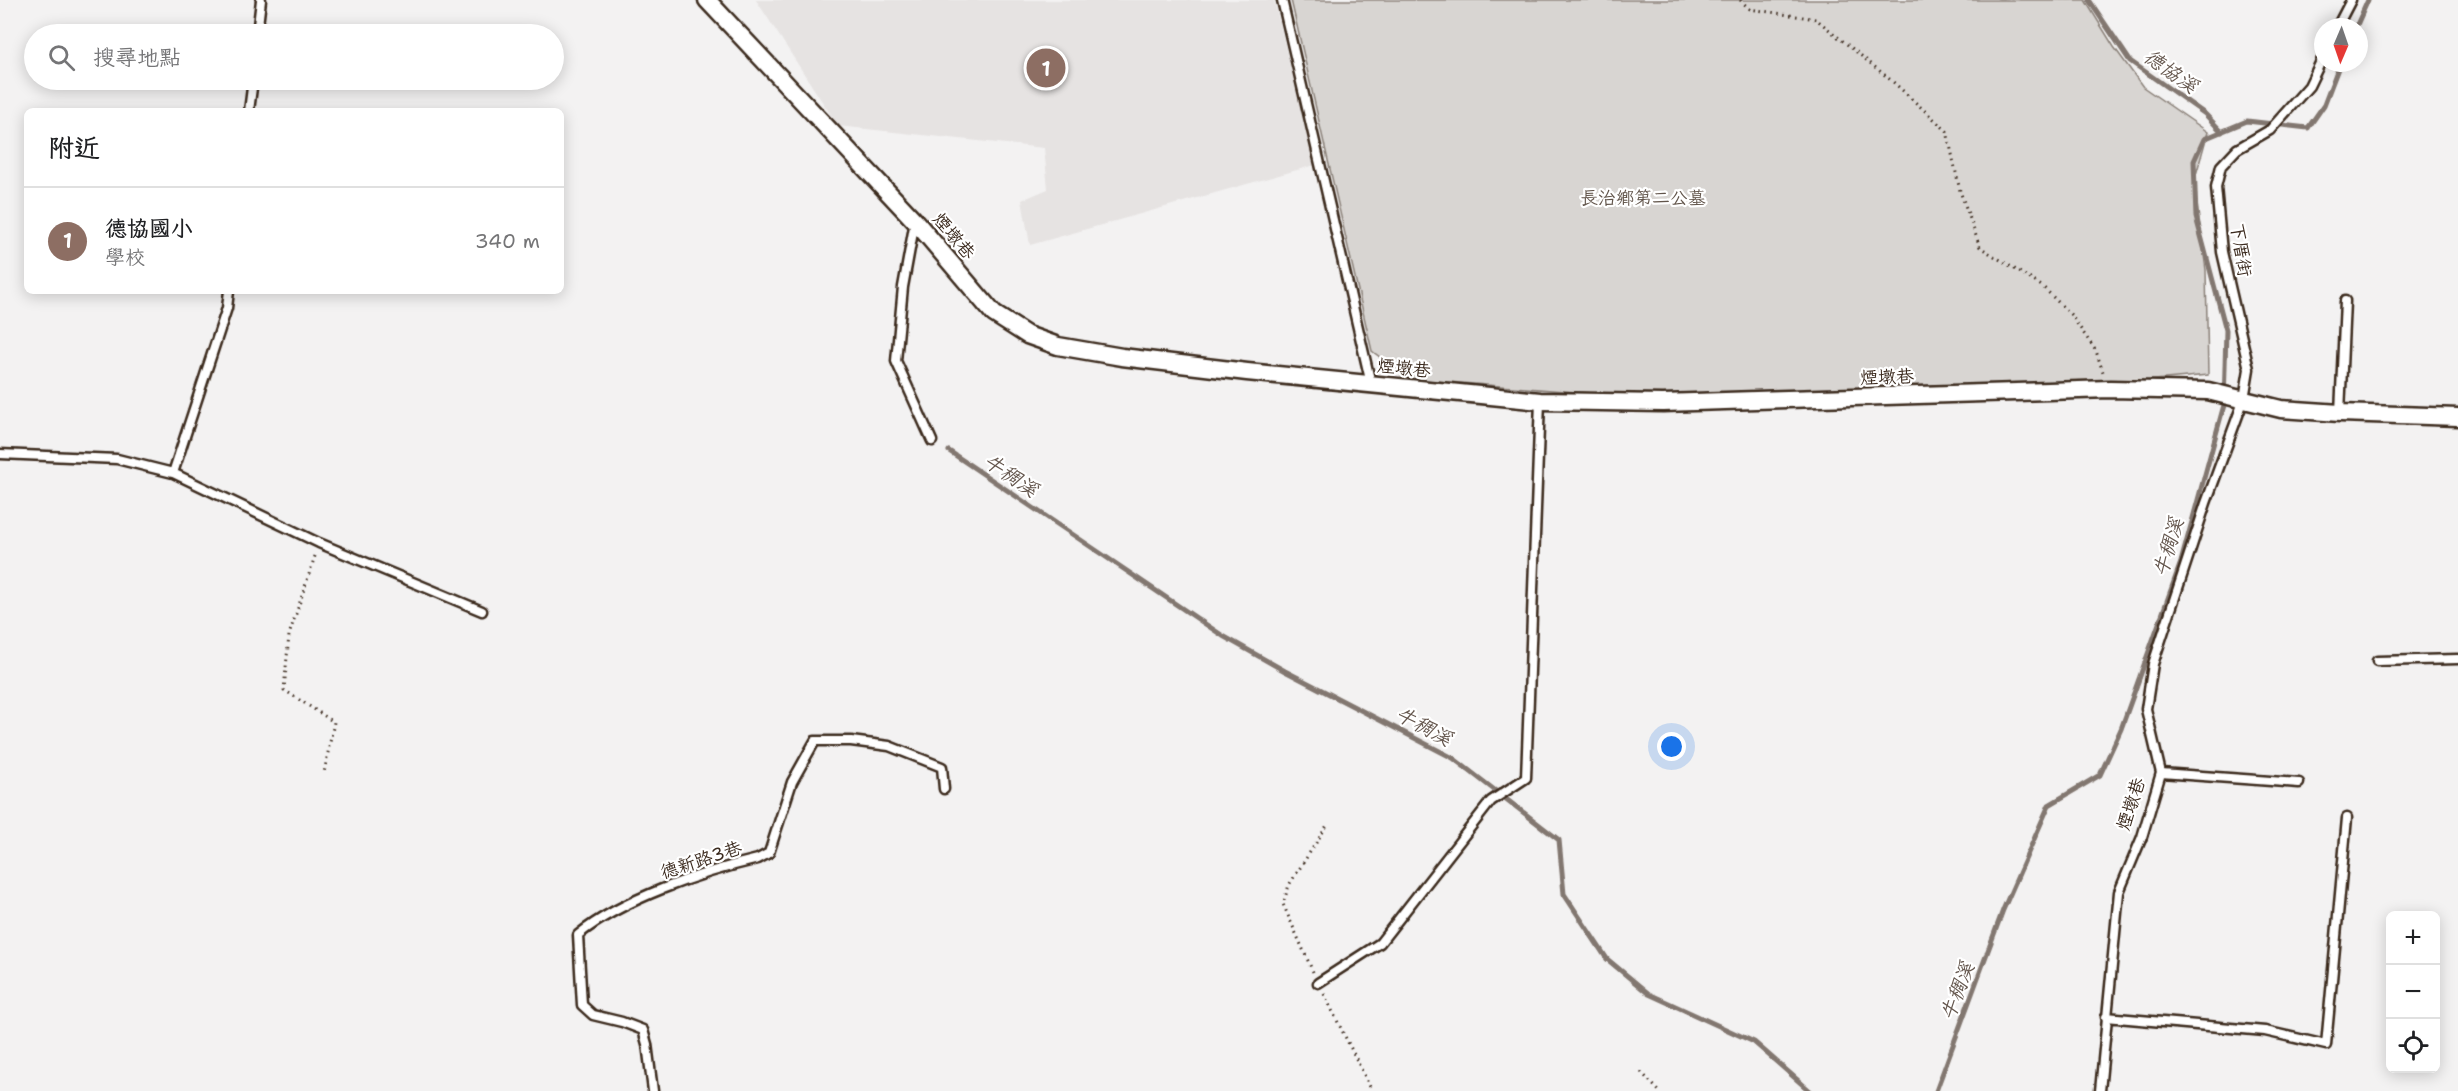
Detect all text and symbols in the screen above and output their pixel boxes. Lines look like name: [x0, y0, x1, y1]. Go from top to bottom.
north arrow: [2314, 18, 2368, 72]
search box: [24, 24, 564, 90]
icon: search: [45, 41, 78, 74]
text: 搜尋地點: [93, 43, 181, 72]
water label: 德協溪: [2139, 43, 2204, 99]
pin: 1: [1026, 46, 1066, 90]
text: 附近: [48, 130, 100, 165]
park label: 長治鄉第二公墓: [1580, 186, 1706, 210]
street label: 煙墩巷: [927, 208, 981, 264]
text: 德協國小: [105, 214, 193, 243]
street label: 下厝街: [2225, 221, 2257, 279]
text: 1: [63, 228, 72, 254]
text: 340 m: [475, 228, 540, 254]
text: 學校: [105, 244, 145, 270]
street label: 煙墩巷: [1376, 353, 1432, 383]
street label: 煙墩巷: [1860, 364, 1914, 390]
water label: 牛稠溪: [979, 447, 1044, 503]
water label: 牛稠溪: [2147, 514, 2189, 579]
water label: 牛稠溪: [1391, 700, 1457, 752]
your location: [1657, 732, 1686, 761]
street label: 煙墩巷: [2111, 775, 2151, 833]
street label: 德新路3巷: [657, 836, 745, 884]
map controls: [2386, 911, 2440, 1073]
button: +: [2386, 911, 2440, 965]
water label: 牛稠溪: [1934, 957, 1980, 1024]
button: −: [2386, 965, 2440, 1019]
button: locate: [2386, 1019, 2440, 1073]

